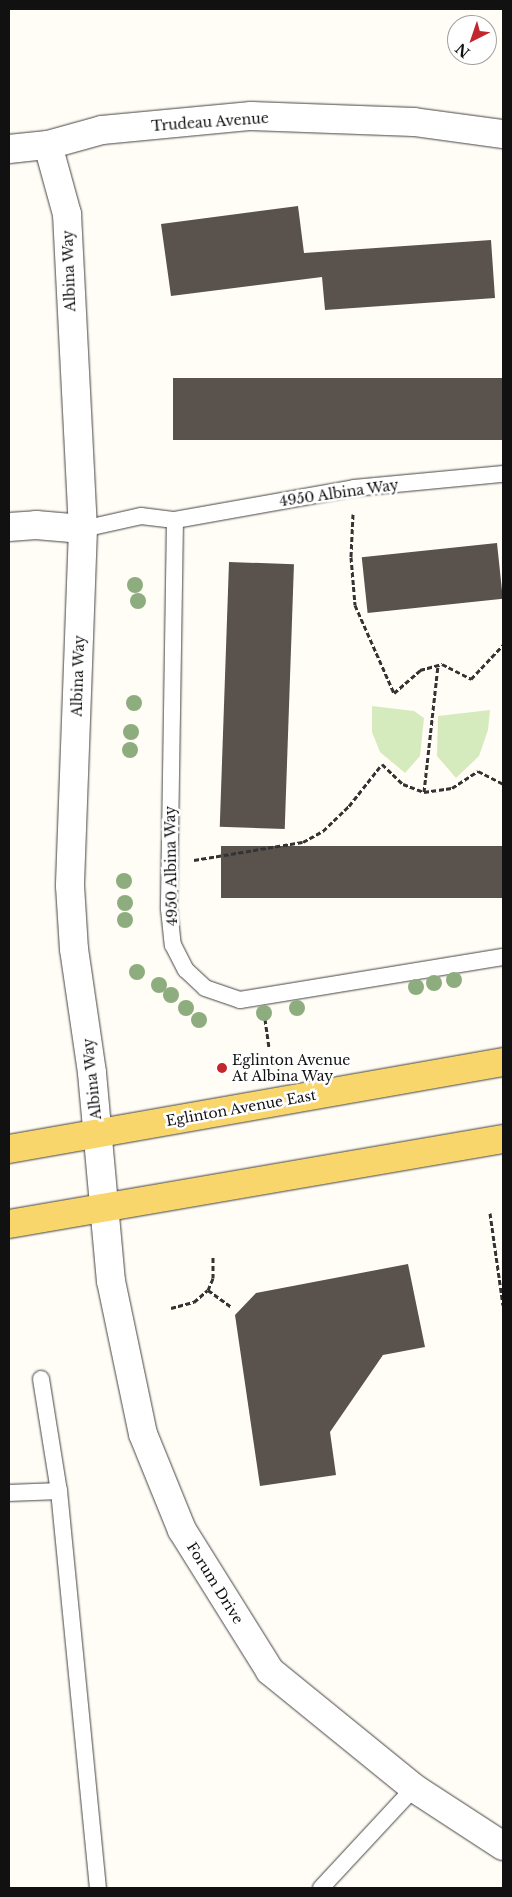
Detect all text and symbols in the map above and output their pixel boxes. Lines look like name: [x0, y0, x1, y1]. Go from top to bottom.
north arrow: [447, 15, 497, 65]
text: N: [452, 39, 474, 62]
street label: Trudeau Avenue: [150, 109, 270, 135]
street label: Albina Way: [59, 230, 79, 312]
street label: 4950 Albina Way: [278, 476, 400, 510]
street label: Albina Way: [68, 635, 88, 717]
street label: 4950 Albina Way: [162, 805, 180, 927]
street label: Albina Way: [79, 1037, 105, 1121]
place label: Eglinton Avenue At Albina Way: [232, 1052, 351, 1084]
marker: Eglinton Avenue At Albina Way: [216, 1062, 228, 1074]
street label: Eglinton Avenue East: [164, 1086, 318, 1130]
street label: Forum Drive: [183, 1539, 247, 1627]

